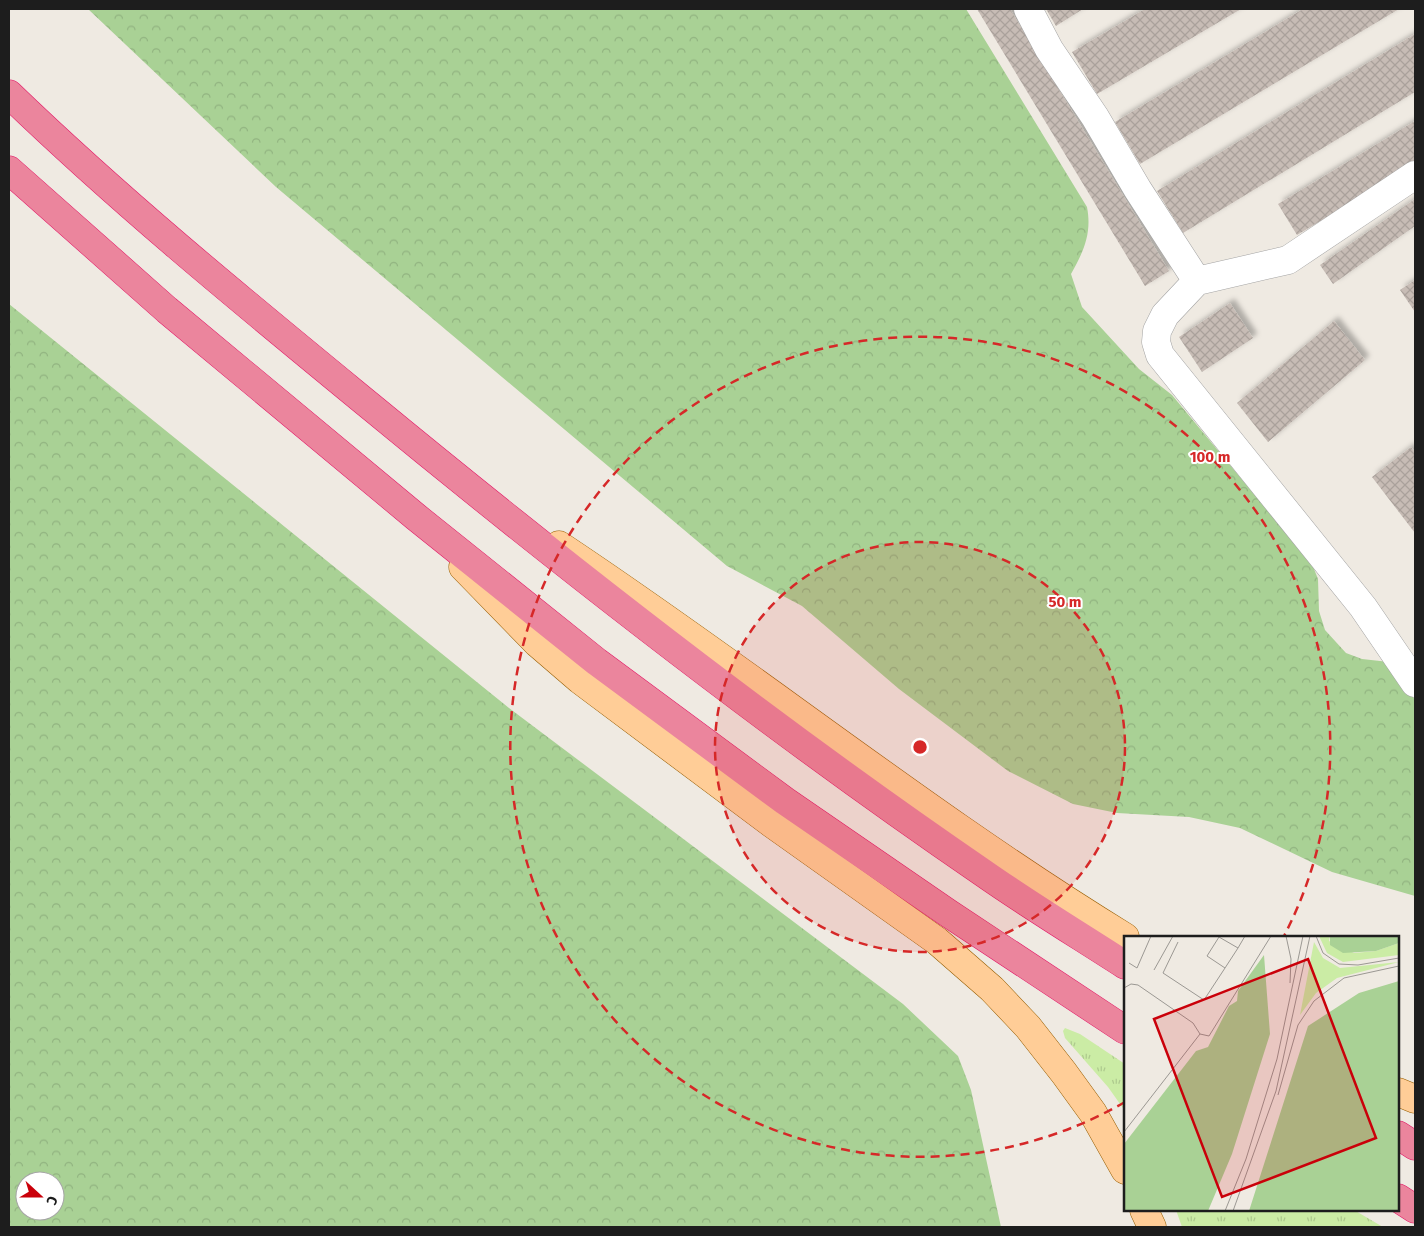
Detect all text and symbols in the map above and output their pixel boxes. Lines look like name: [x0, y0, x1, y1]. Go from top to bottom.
text: 100 m: [1190, 448, 1230, 466]
text: 50 m: [1048, 593, 1082, 611]
centre of rings: [911, 738, 929, 756]
inset map: [1124, 936, 1399, 1211]
north arrow: [15, 1171, 65, 1221]
text: С: [42, 1194, 61, 1207]

